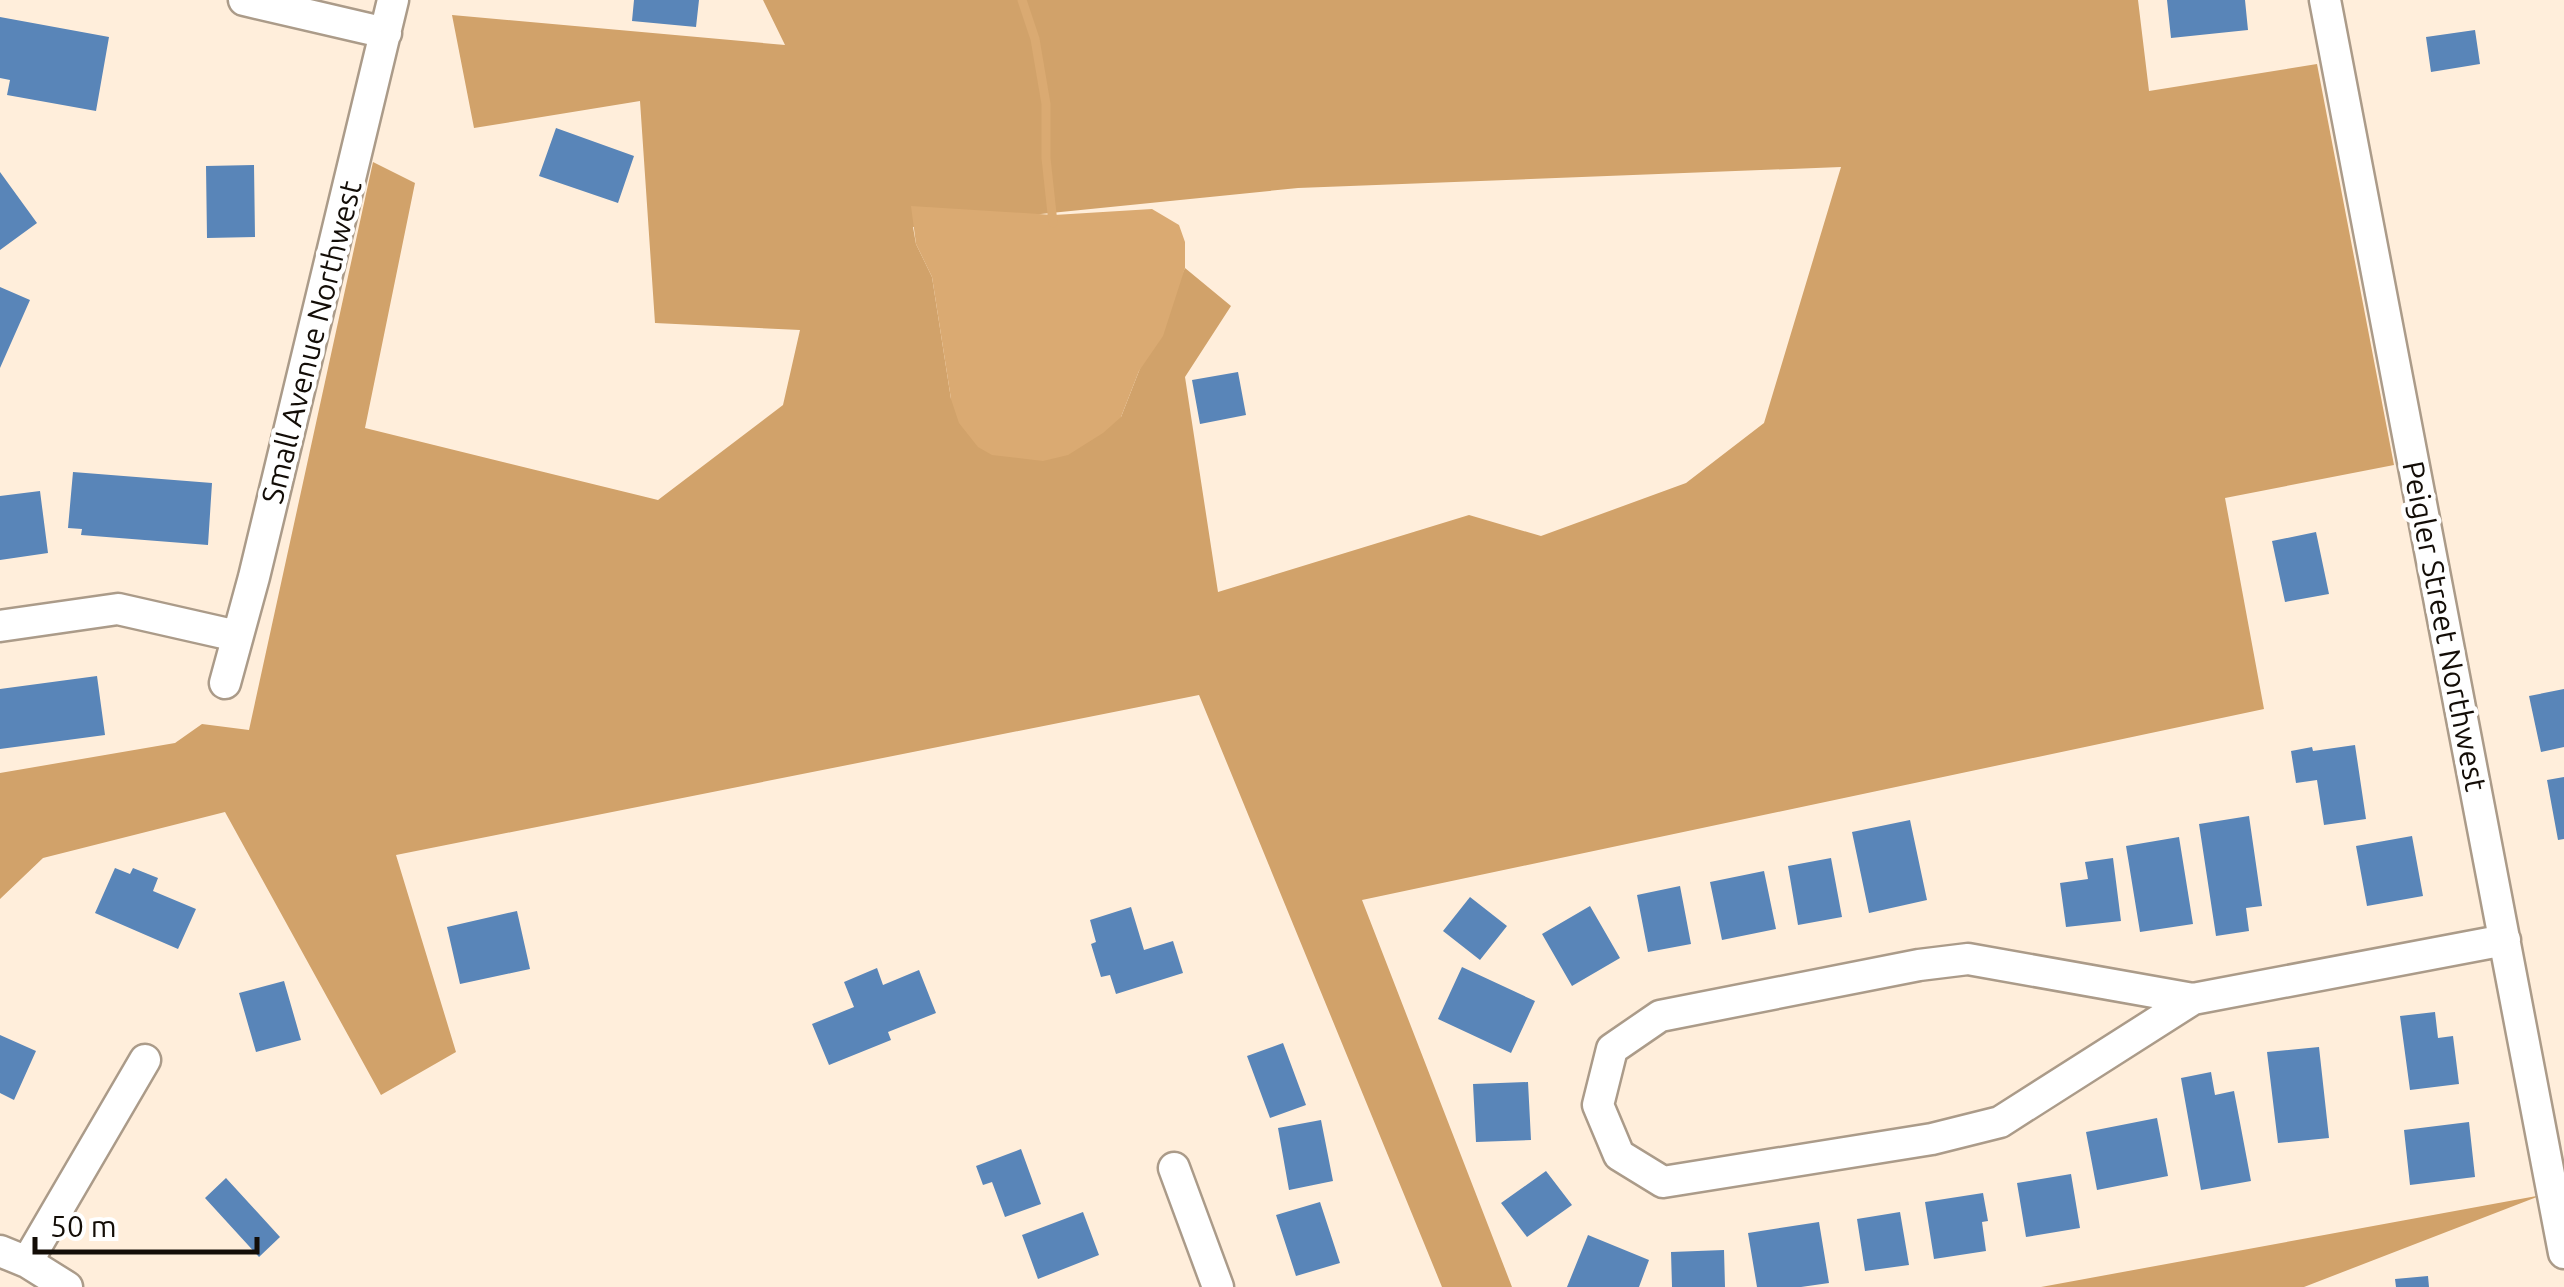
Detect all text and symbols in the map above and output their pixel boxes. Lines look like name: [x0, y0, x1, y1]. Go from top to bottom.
street label: Small Avenue Northwest: [254, 177, 368, 507]
street label: Peigler Street Northwest: [2396, 458, 2494, 794]
scale bar: [35, 1192, 258, 1254]
text: 50 m: [50, 1209, 117, 1243]

